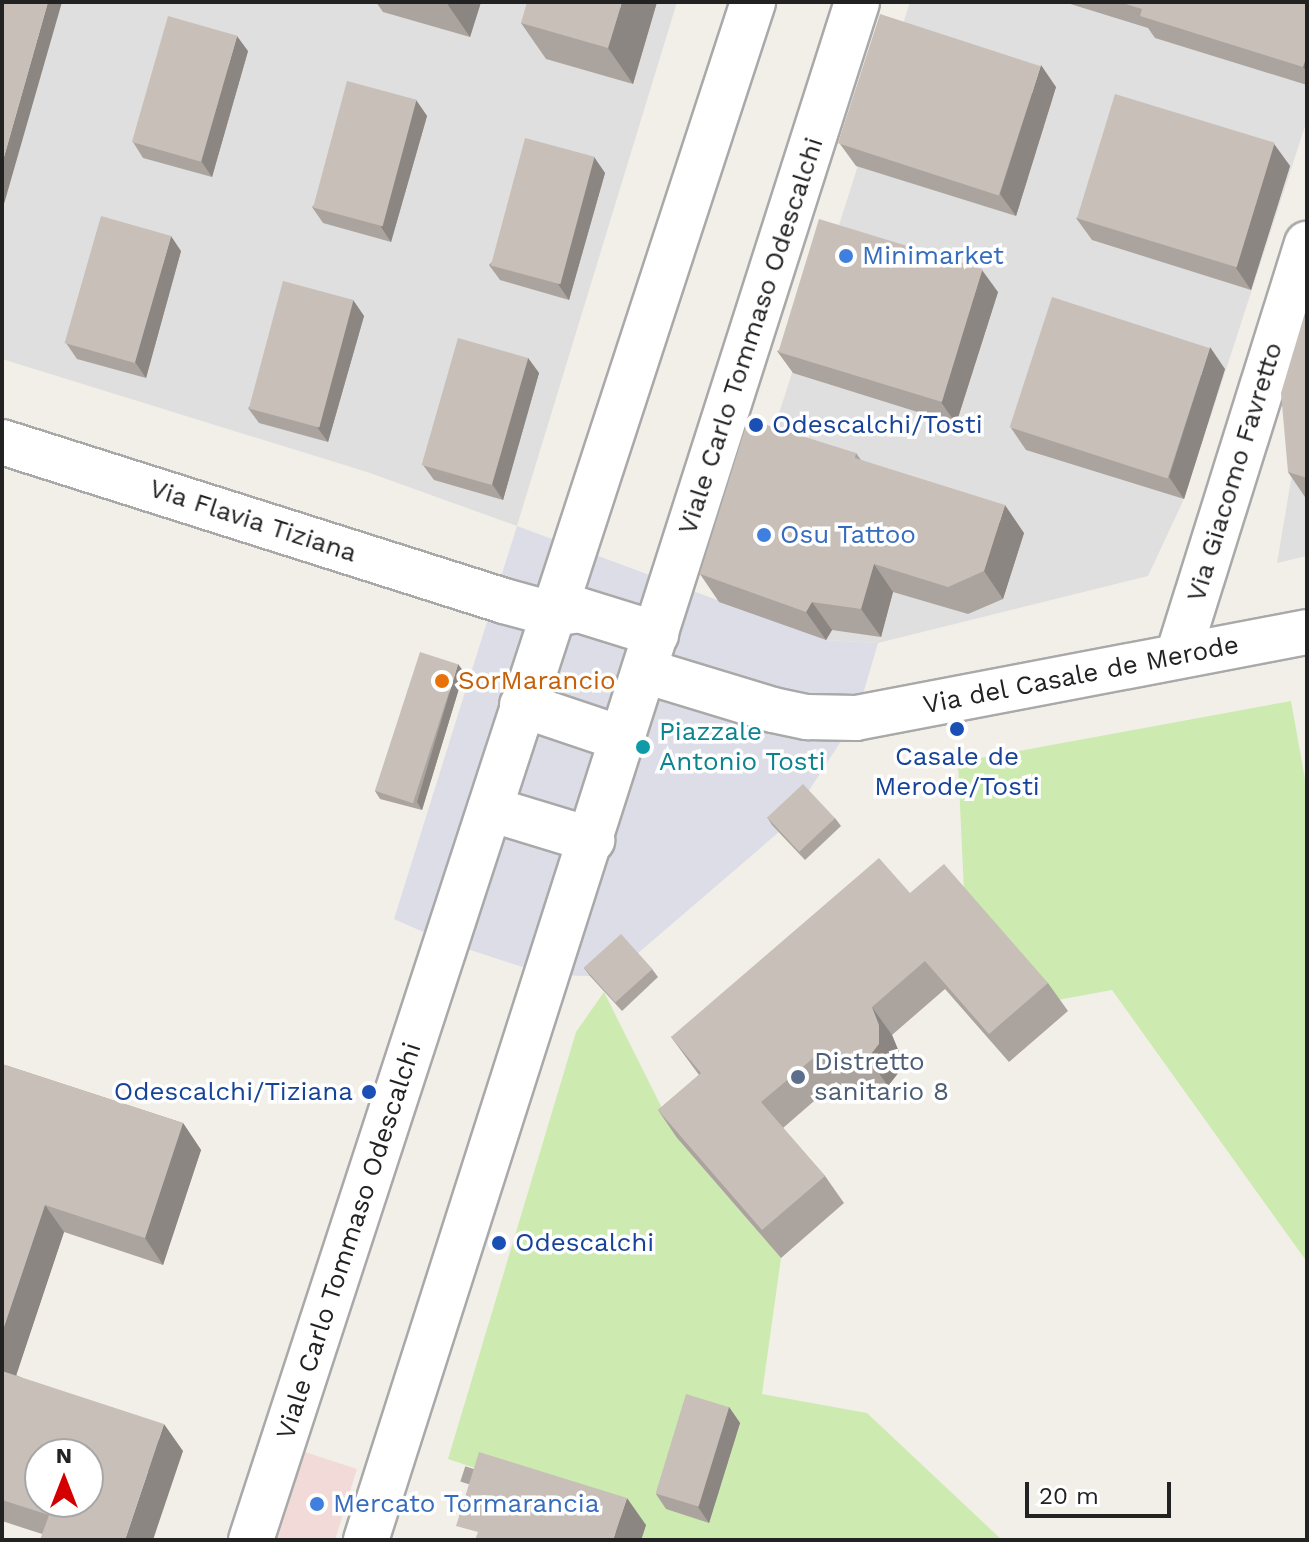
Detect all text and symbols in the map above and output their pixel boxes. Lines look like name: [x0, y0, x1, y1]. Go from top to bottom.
street label: Viale Carlo Tommaso Odescalchi: [672, 133, 830, 539]
place label: Minimarket: [862, 240, 1004, 272]
marker: Minimarket: [837, 247, 855, 265]
street label: Via Giacomo Favretto: [1181, 338, 1289, 606]
place label: Odescalchi/Tosti: [772, 409, 983, 441]
marker: Odescalchi/Tosti: [747, 416, 765, 434]
street label: Via Flavia Tiziana: [145, 472, 361, 570]
place label: Osu Tattoo: [780, 519, 917, 551]
marker: Osu Tattoo: [755, 526, 773, 544]
street label: Via del Casale de Merode: [920, 629, 1242, 721]
place label: SorMarancio: [458, 665, 616, 697]
marker: SorMarancio: [433, 672, 451, 690]
place label: Piazzale Antonio Tosti: [659, 716, 826, 778]
marker: Casale de Merode/Tosti: [948, 720, 966, 738]
marker: Piazzale Antonio Tosti: [634, 738, 652, 756]
place label: Casale de Merode/Tosti: [874, 741, 1040, 802]
street label: Viale Carlo Tommaso Odescalchi: [270, 1038, 428, 1444]
place label: Distretto sanitario 8: [814, 1046, 949, 1108]
marker: Distretto sanitario 8: [789, 1068, 807, 1086]
place label: Odescalchi/Tiziana: [114, 1076, 353, 1108]
marker: Odescalchi/Tiziana: [360, 1083, 378, 1101]
place label: Odescalchi: [515, 1227, 654, 1259]
marker: Odescalchi: [490, 1234, 508, 1252]
north arrow: [24, 1438, 104, 1518]
text: N: [56, 1443, 72, 1468]
scale bar: [1029, 1466, 1175, 1516]
text: 20 m: [1039, 1482, 1099, 1510]
place label: Mercato Tormarancia: [333, 1488, 600, 1520]
marker: Mercato Tormarancia: [308, 1495, 326, 1513]

